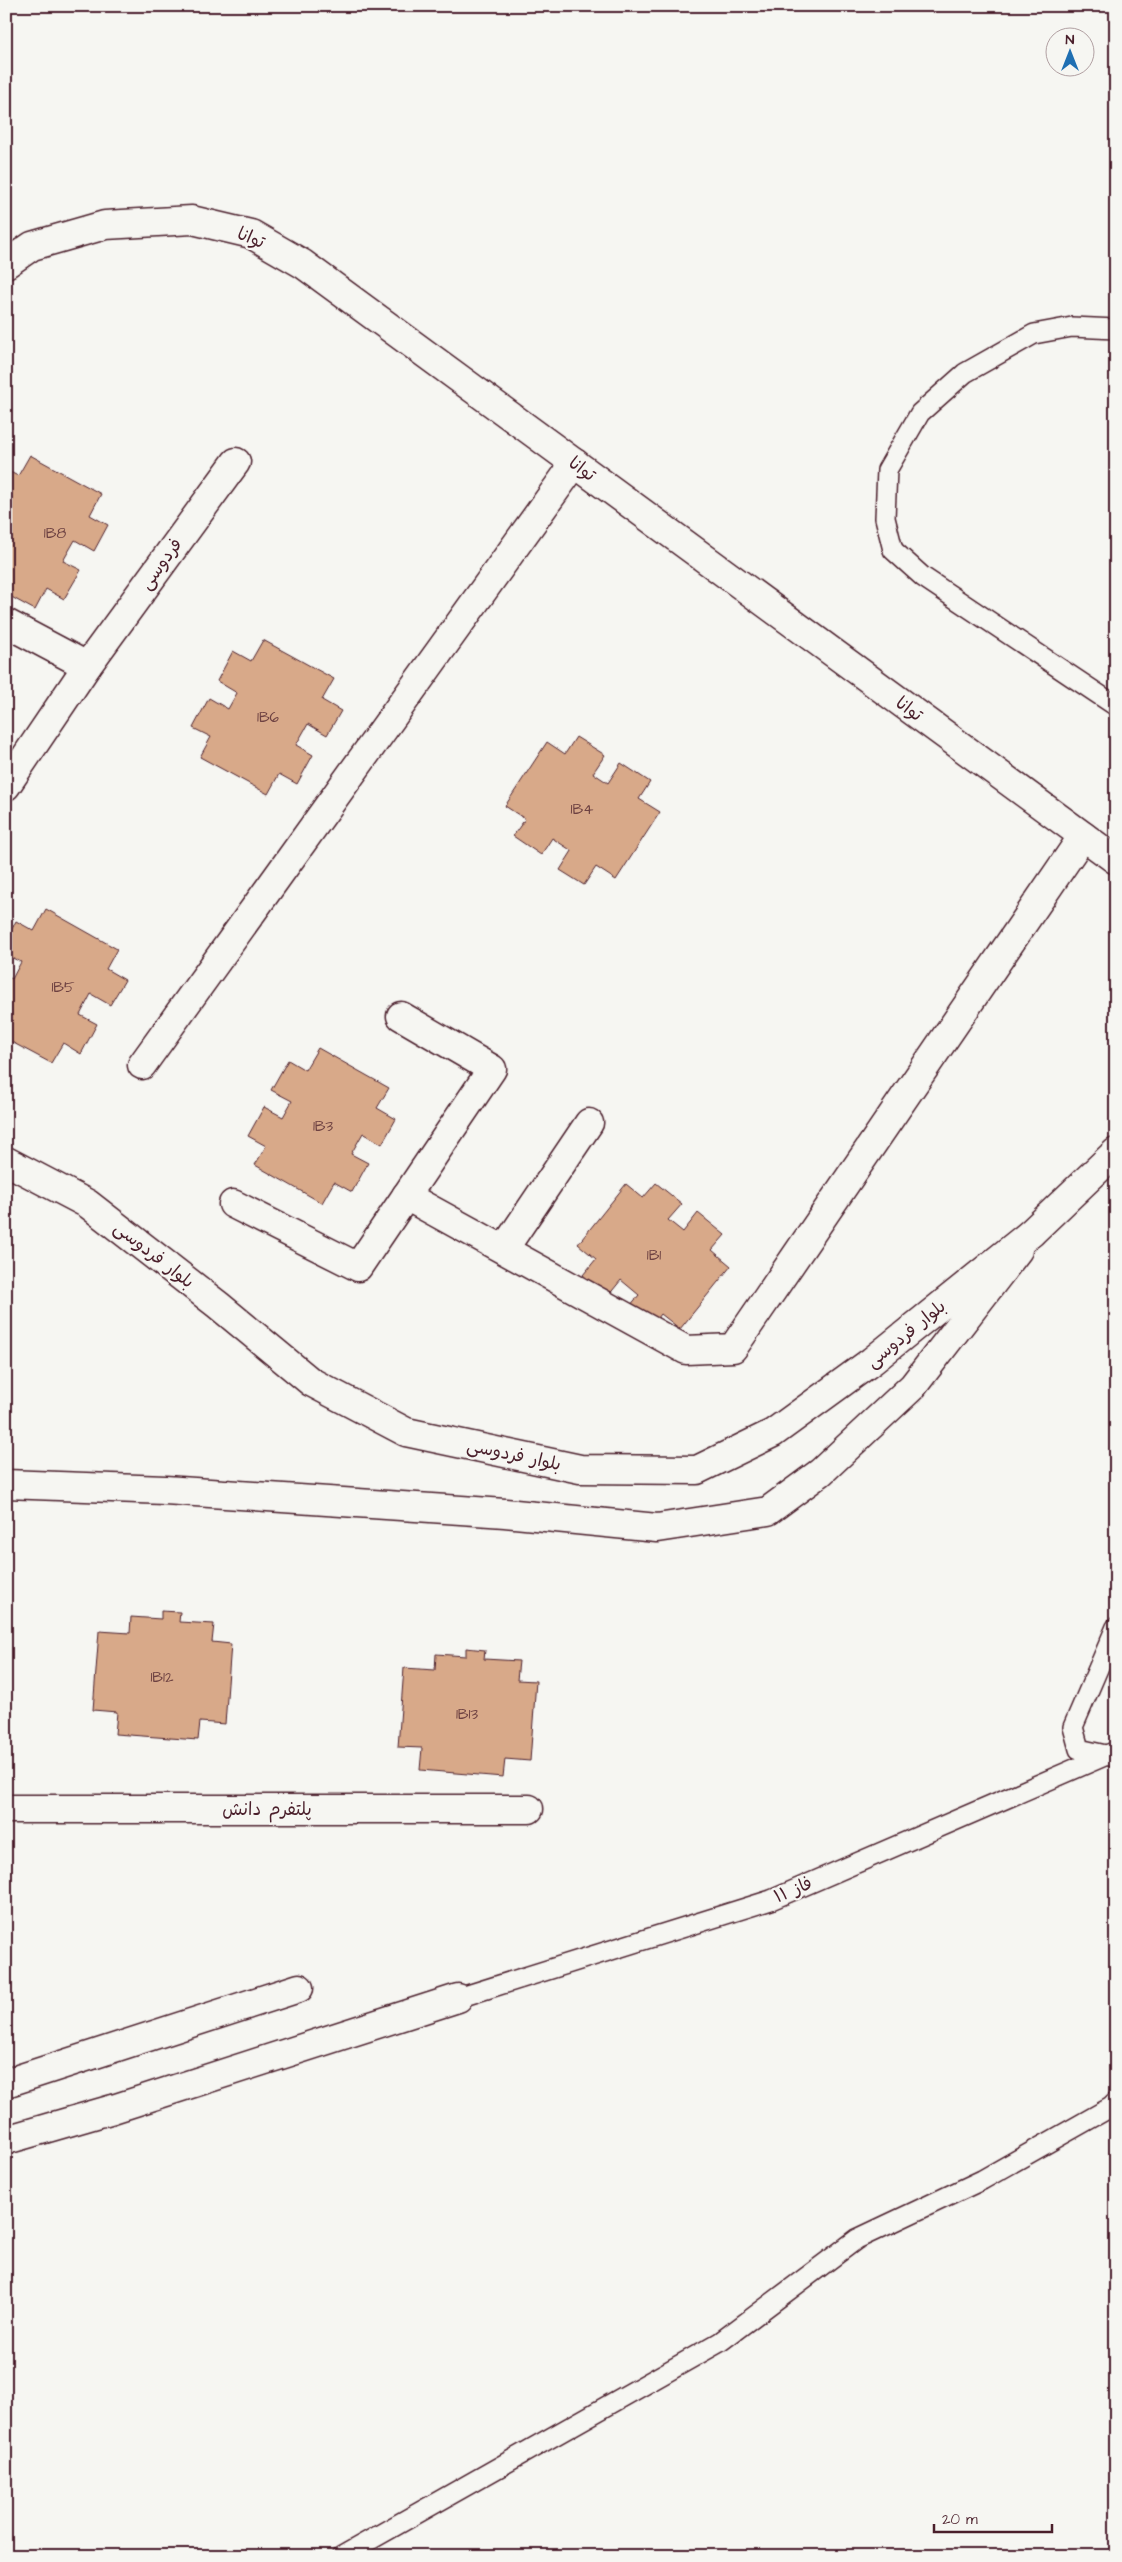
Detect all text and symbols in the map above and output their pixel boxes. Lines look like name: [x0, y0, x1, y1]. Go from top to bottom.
north arrow: [1044, 28, 1094, 78]
text: N: [1066, 30, 1075, 50]
street label: توانا: [233, 221, 269, 255]
street label: توانا: [563, 451, 601, 488]
house number: 1B8: [44, 523, 66, 544]
street label: فردوسی: [134, 533, 188, 595]
street label: توانا: [890, 691, 928, 728]
house number: 1B6: [257, 707, 280, 728]
house number: 1B4: [571, 799, 593, 820]
house number: 1B5: [51, 977, 75, 998]
house number: 1B3: [313, 1116, 333, 1137]
street label: بلوار فردوسی: [109, 1216, 199, 1294]
house number: 1B1: [647, 1245, 661, 1266]
street label: بلوار فردوسی: [861, 1294, 951, 1374]
street label: بلوار فردوسی: [464, 1433, 564, 1477]
house number: 1B12: [150, 1667, 174, 1688]
house number: 1B13: [456, 1704, 478, 1725]
street label: پلتفرم دانش: [222, 1797, 312, 1823]
street label: فاز ۱۱: [770, 1871, 816, 1909]
scale bar: [934, 2502, 1052, 2534]
text: 20 m: [942, 2509, 978, 2530]

